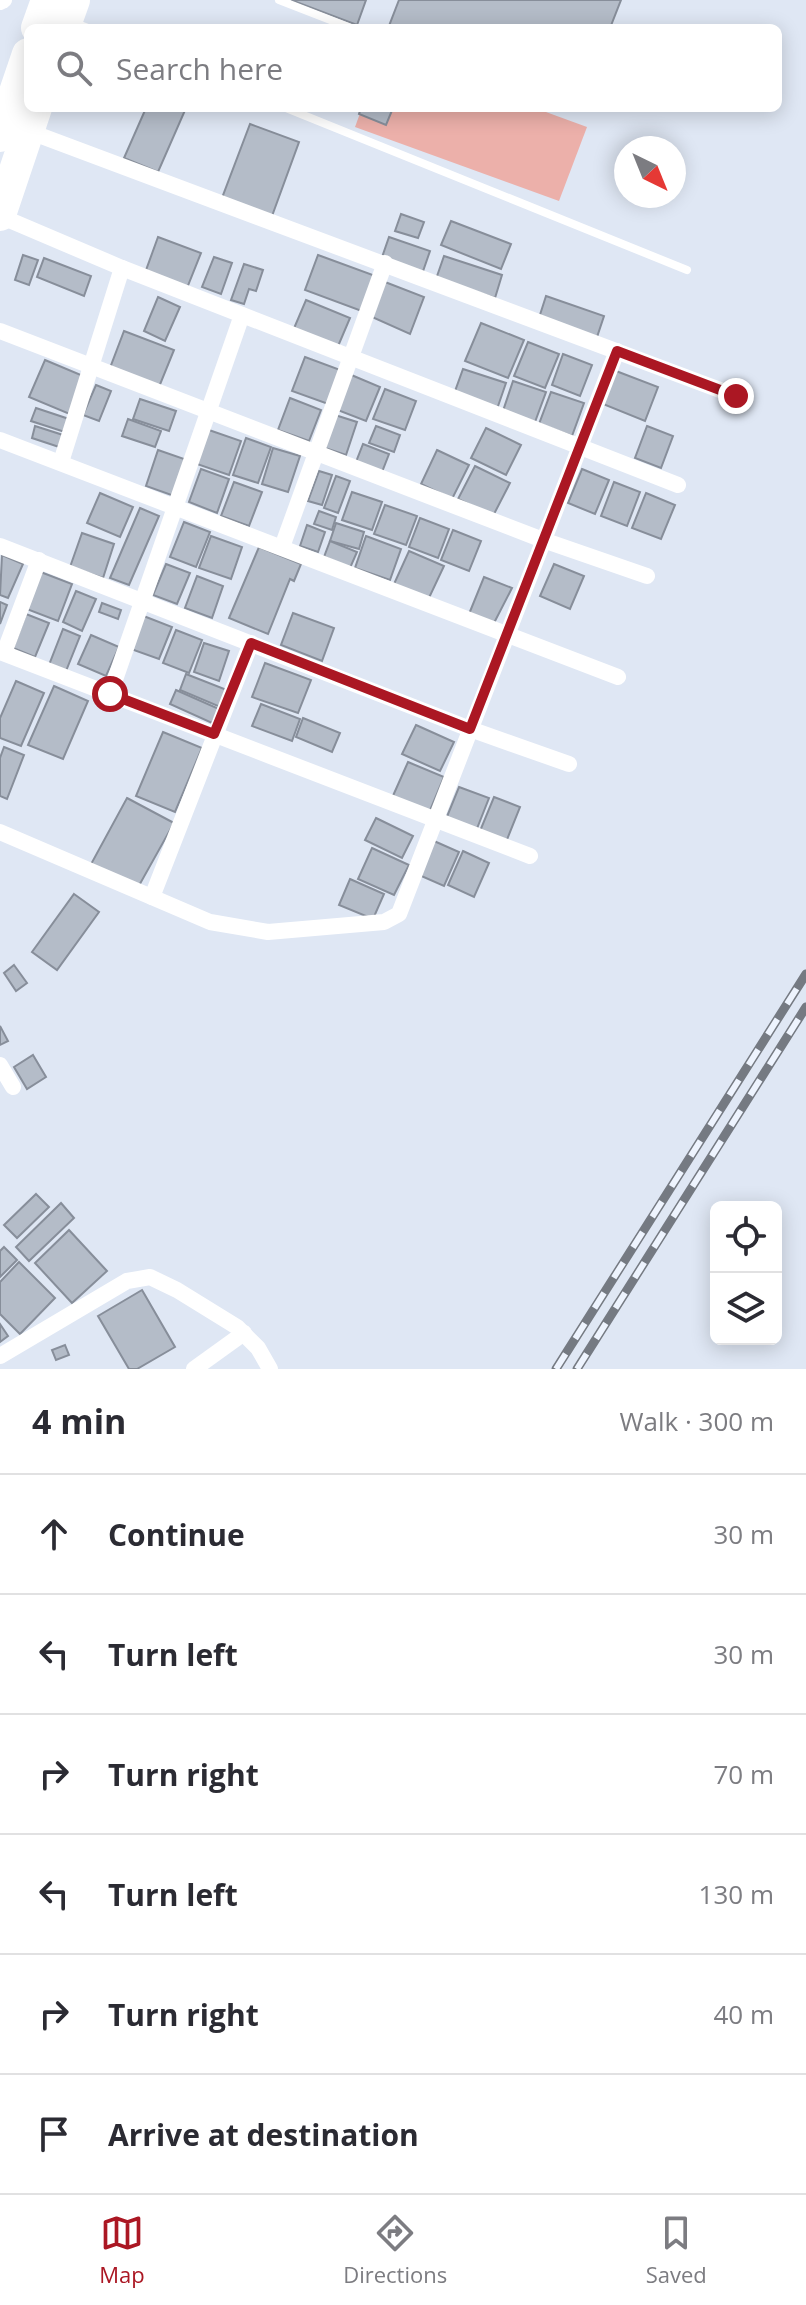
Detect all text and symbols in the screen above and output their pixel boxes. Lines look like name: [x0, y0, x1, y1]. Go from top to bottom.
search box: [24, 24, 782, 112]
icon: search: [52, 46, 96, 90]
text: Search here: [116, 48, 283, 89]
north arrow: [614, 136, 686, 208]
route end: [718, 378, 754, 414]
route start: [92, 676, 128, 712]
map controls: [710, 1201, 782, 1345]
button: locate: [710, 1201, 782, 1273]
button: layers: [710, 1273, 782, 1345]
text: 4 min: [32, 1398, 126, 1444]
text: Walk · 300 m: [620, 1403, 774, 1439]
icon: ahead: [32, 1512, 76, 1556]
text: Continue: [108, 1514, 245, 1555]
text: 30 m: [713, 1516, 774, 1552]
icon: left: [32, 1632, 76, 1676]
text: Turn left: [108, 1634, 238, 1675]
text: 30 m: [713, 1636, 774, 1672]
icon: right: [32, 1752, 76, 1796]
text: Turn right: [108, 1754, 259, 1795]
text: 70 m: [713, 1756, 774, 1792]
icon: left: [32, 1872, 76, 1916]
text: Turn left: [108, 1874, 238, 1915]
text: 130 m: [699, 1876, 774, 1912]
icon: right: [32, 1992, 76, 2036]
text: Turn right: [108, 1994, 259, 2035]
text: 40 m: [713, 1996, 774, 2032]
icon: arrive: [32, 2112, 76, 2156]
text: Arrive at destination: [108, 2114, 419, 2155]
tab: Map: [99, 2211, 145, 2289]
tab: Directions: [343, 2211, 447, 2289]
tab: Saved: [646, 2211, 707, 2289]

